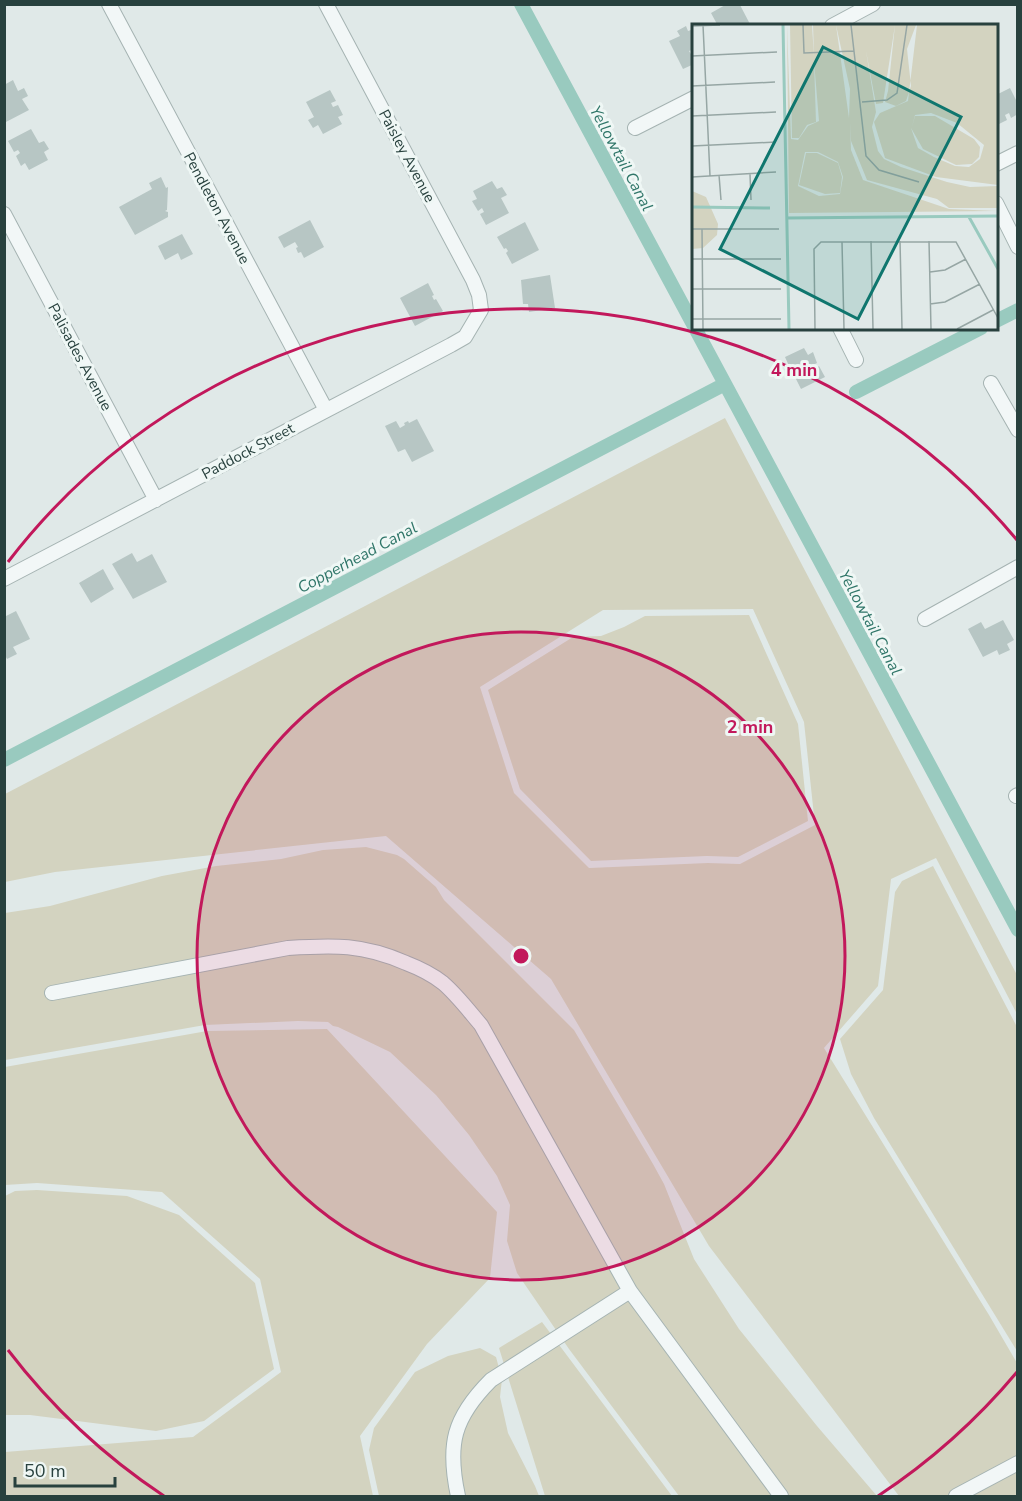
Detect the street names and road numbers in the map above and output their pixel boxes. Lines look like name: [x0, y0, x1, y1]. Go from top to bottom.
street label: Paisley Avenue: [374, 106, 440, 206]
street label: Pendleton Avenue: [179, 149, 255, 267]
street label: Palisades Avenue: [43, 300, 117, 414]
street label: Paddock Street: [198, 418, 298, 484]

